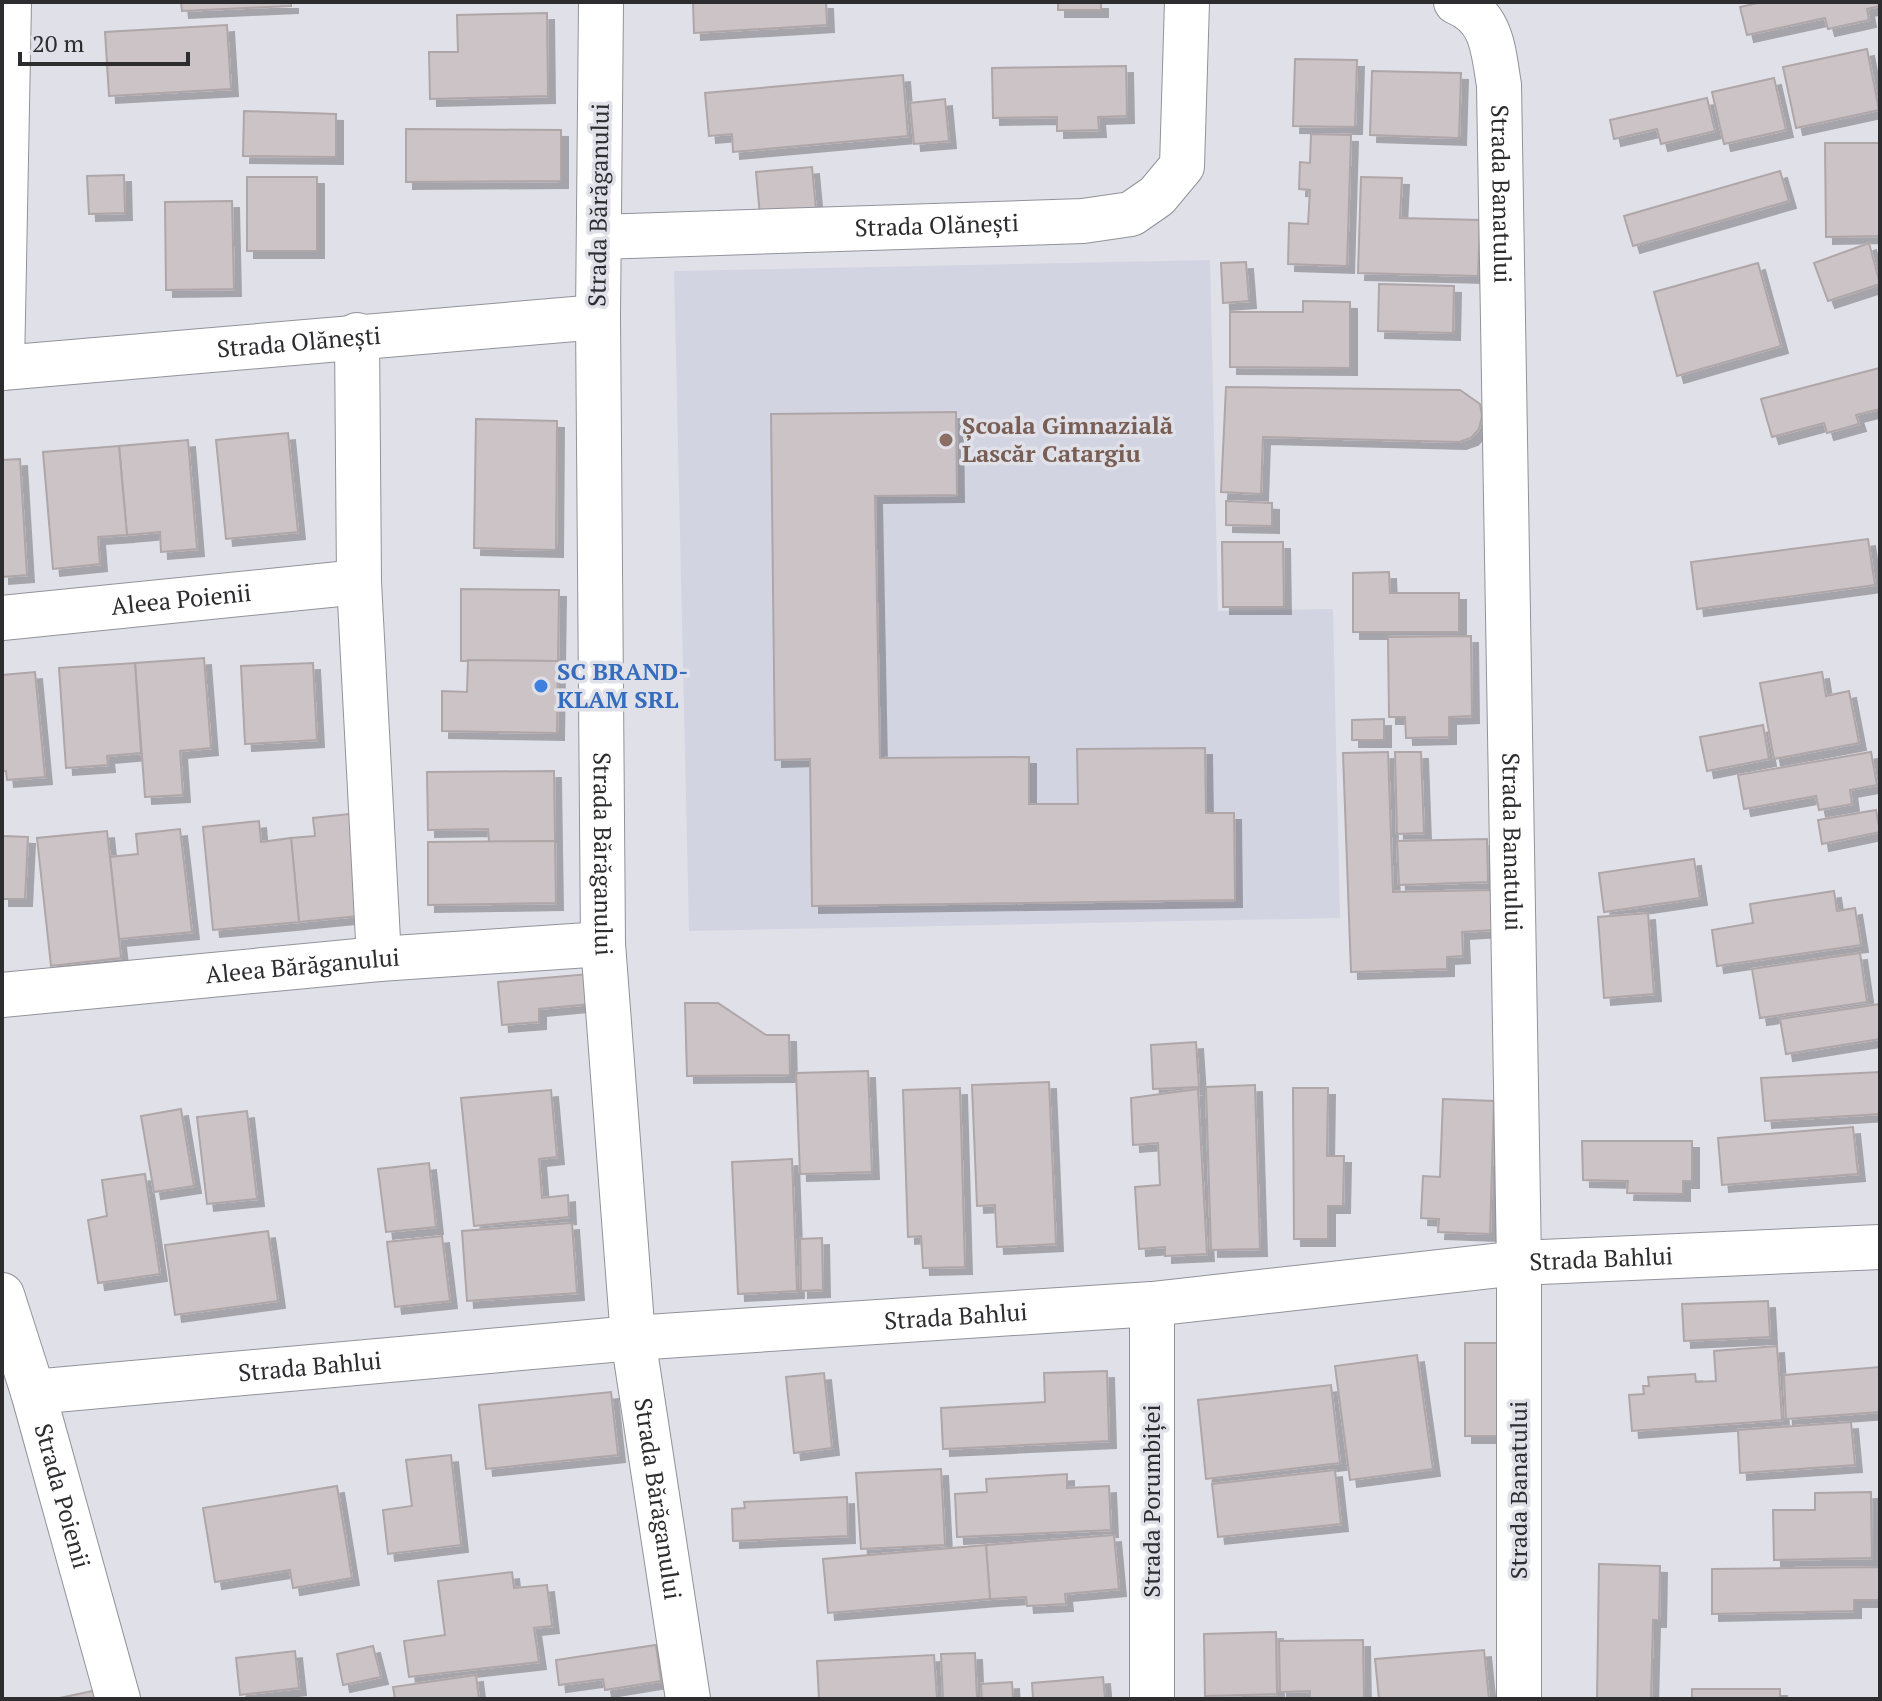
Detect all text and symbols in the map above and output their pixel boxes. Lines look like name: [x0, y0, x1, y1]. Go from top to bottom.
scale bar: [20, 16, 188, 66]
text: 20 m: [32, 27, 84, 59]
street label: Strada Bărăganului: [580, 103, 616, 307]
street label: Strada Banatului: [1484, 104, 1519, 284]
street label: Strada Olănești: [854, 206, 1019, 244]
street label: Strada Olănești: [216, 319, 382, 365]
place label: Școala Gimnazială Lascăr Catargiu: [962, 409, 1174, 469]
marker: Școala Gimnazială Lascăr Catargiu: [937, 431, 955, 449]
street label: Aleea Poienii: [109, 576, 253, 622]
place label: SC BRAND- KLAM SRL: [557, 655, 688, 715]
marker: SC BRAND- KLAM SRL: [532, 677, 550, 695]
street label: Strada Bărăganului: [586, 752, 621, 957]
street label: Strada Banatului: [1495, 752, 1530, 931]
street label: Aleea Bărăganului: [204, 941, 401, 990]
street label: Strada Bahlui: [1529, 1239, 1674, 1278]
street label: Strada Bahlui: [883, 1295, 1029, 1337]
street label: Strada Bahlui: [237, 1344, 383, 1388]
street label: Strada Bărăganului: [627, 1396, 690, 1602]
street label: Strada Banatului: [1502, 1401, 1534, 1579]
street label: Strada Porumbiței: [1135, 1404, 1167, 1598]
street label: Strada Poienii: [27, 1420, 98, 1572]

